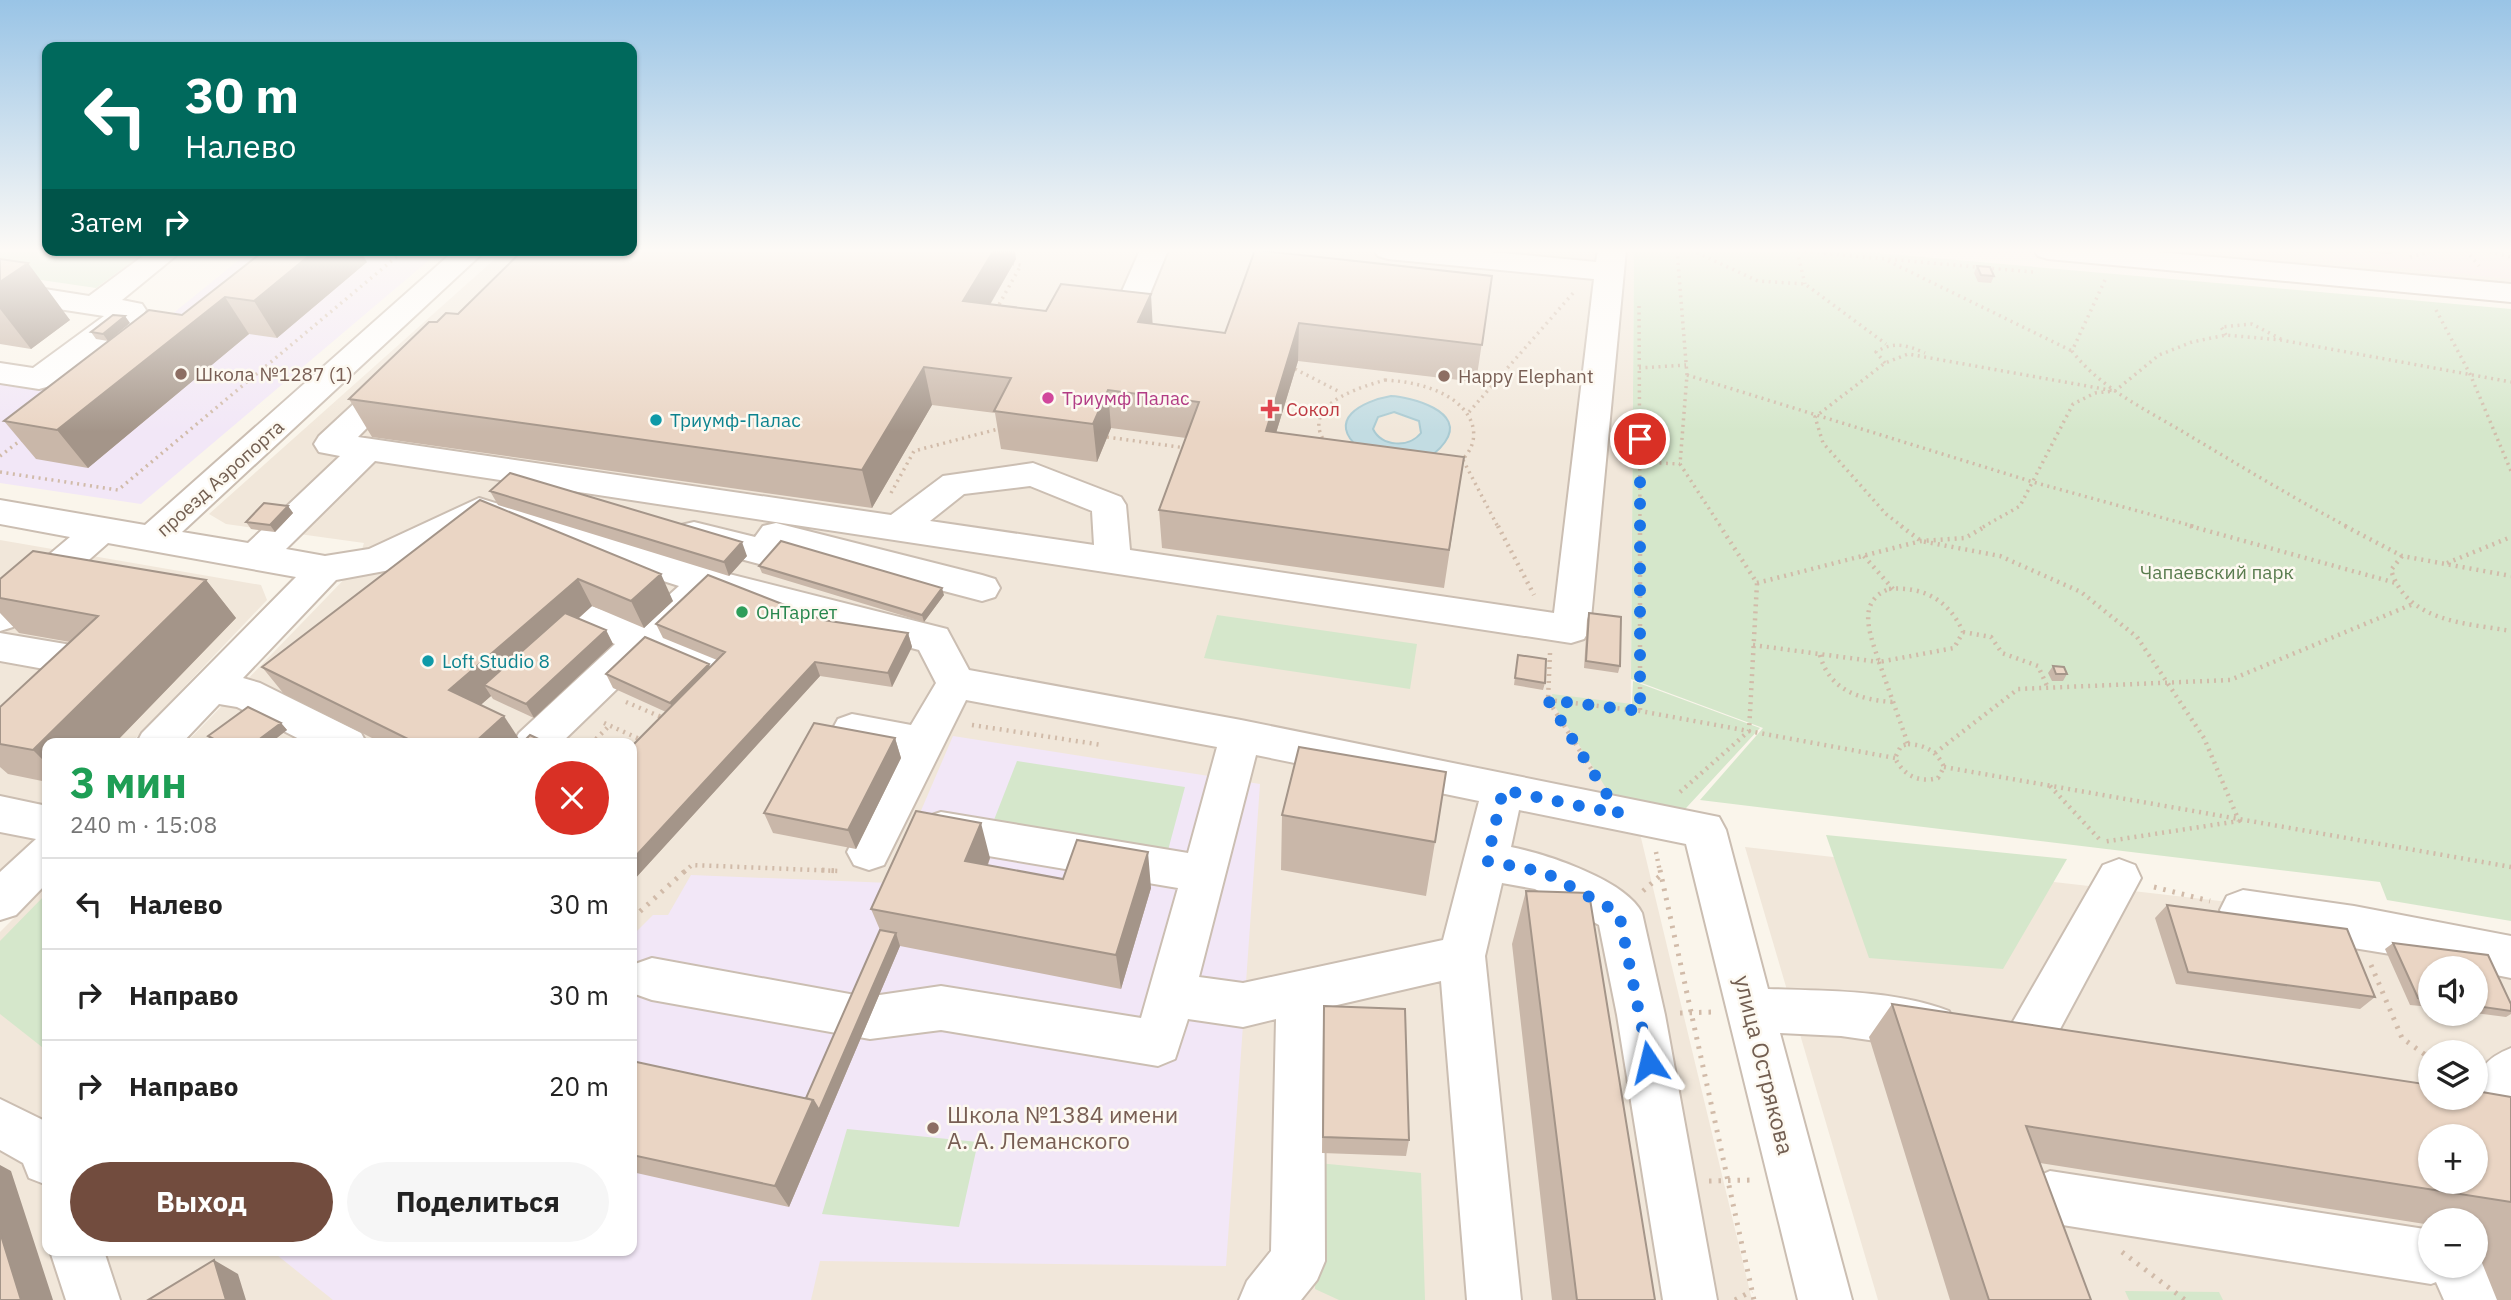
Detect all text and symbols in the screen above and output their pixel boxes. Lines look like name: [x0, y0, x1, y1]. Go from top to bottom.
text: 30 m: [185, 63, 299, 126]
icon: left: [70, 70, 161, 161]
text: Налево: [185, 125, 296, 167]
icon: right: [157, 203, 195, 241]
text: Затем: [70, 205, 143, 239]
place label: Школа №1287 (1): [195, 362, 353, 386]
place label: Happy Elephant: [1458, 364, 1594, 388]
marker: Школа №1287 (1): [173, 366, 189, 382]
marker: Happy Elephant: [1436, 368, 1452, 384]
place label: Триумф Палас: [1062, 386, 1190, 410]
marker: Триумф Палас: [1040, 390, 1056, 406]
place label: Сокол: [1286, 397, 1340, 421]
marker: Сокол: [1260, 399, 1280, 419]
place label: Триумф-Палас: [670, 408, 801, 432]
pin: [1610, 409, 1670, 469]
marker: Триумф-Палас: [648, 412, 664, 428]
street label: проезд Аэропорта: [151, 415, 289, 541]
icon: arrive: [1621, 420, 1659, 458]
park label: Чапаевский парк: [2140, 560, 2294, 584]
place label: ОнТаргет: [756, 600, 838, 624]
marker: ОнТаргет: [734, 604, 750, 620]
place label: Loft Studio 8: [442, 649, 550, 673]
marker: Loft Studio 8: [420, 653, 436, 669]
text: 3 мин: [70, 755, 187, 810]
button: close: [535, 761, 609, 835]
text: 240 m · 15:08: [70, 809, 217, 839]
icon: left: [70, 885, 108, 923]
text: Налево: [129, 887, 223, 921]
text: 30 m: [549, 887, 609, 921]
map controls: [2418, 956, 2488, 1278]
button: sound: [2418, 956, 2488, 1026]
street label: улица Острякова: [1728, 972, 1802, 1158]
icon: right: [70, 976, 108, 1014]
text: Направо: [129, 978, 238, 1012]
text: 30 m: [549, 978, 609, 1012]
position arrow: [1612, 1025, 1686, 1099]
button: layers: [2418, 1040, 2488, 1110]
icon: right: [70, 1067, 108, 1105]
text: Направо: [129, 1069, 238, 1103]
text: 20 m: [549, 1069, 609, 1103]
place label: Школа №1384 имени А. А. Леманского: [947, 1099, 1178, 1155]
marker: Школа №1384 имени А. А. Леманского: [925, 1120, 941, 1136]
button: +: [2418, 1124, 2488, 1194]
button: Выход: [70, 1162, 333, 1242]
button: Поделиться: [347, 1162, 609, 1242]
button: −: [2418, 1208, 2488, 1278]

